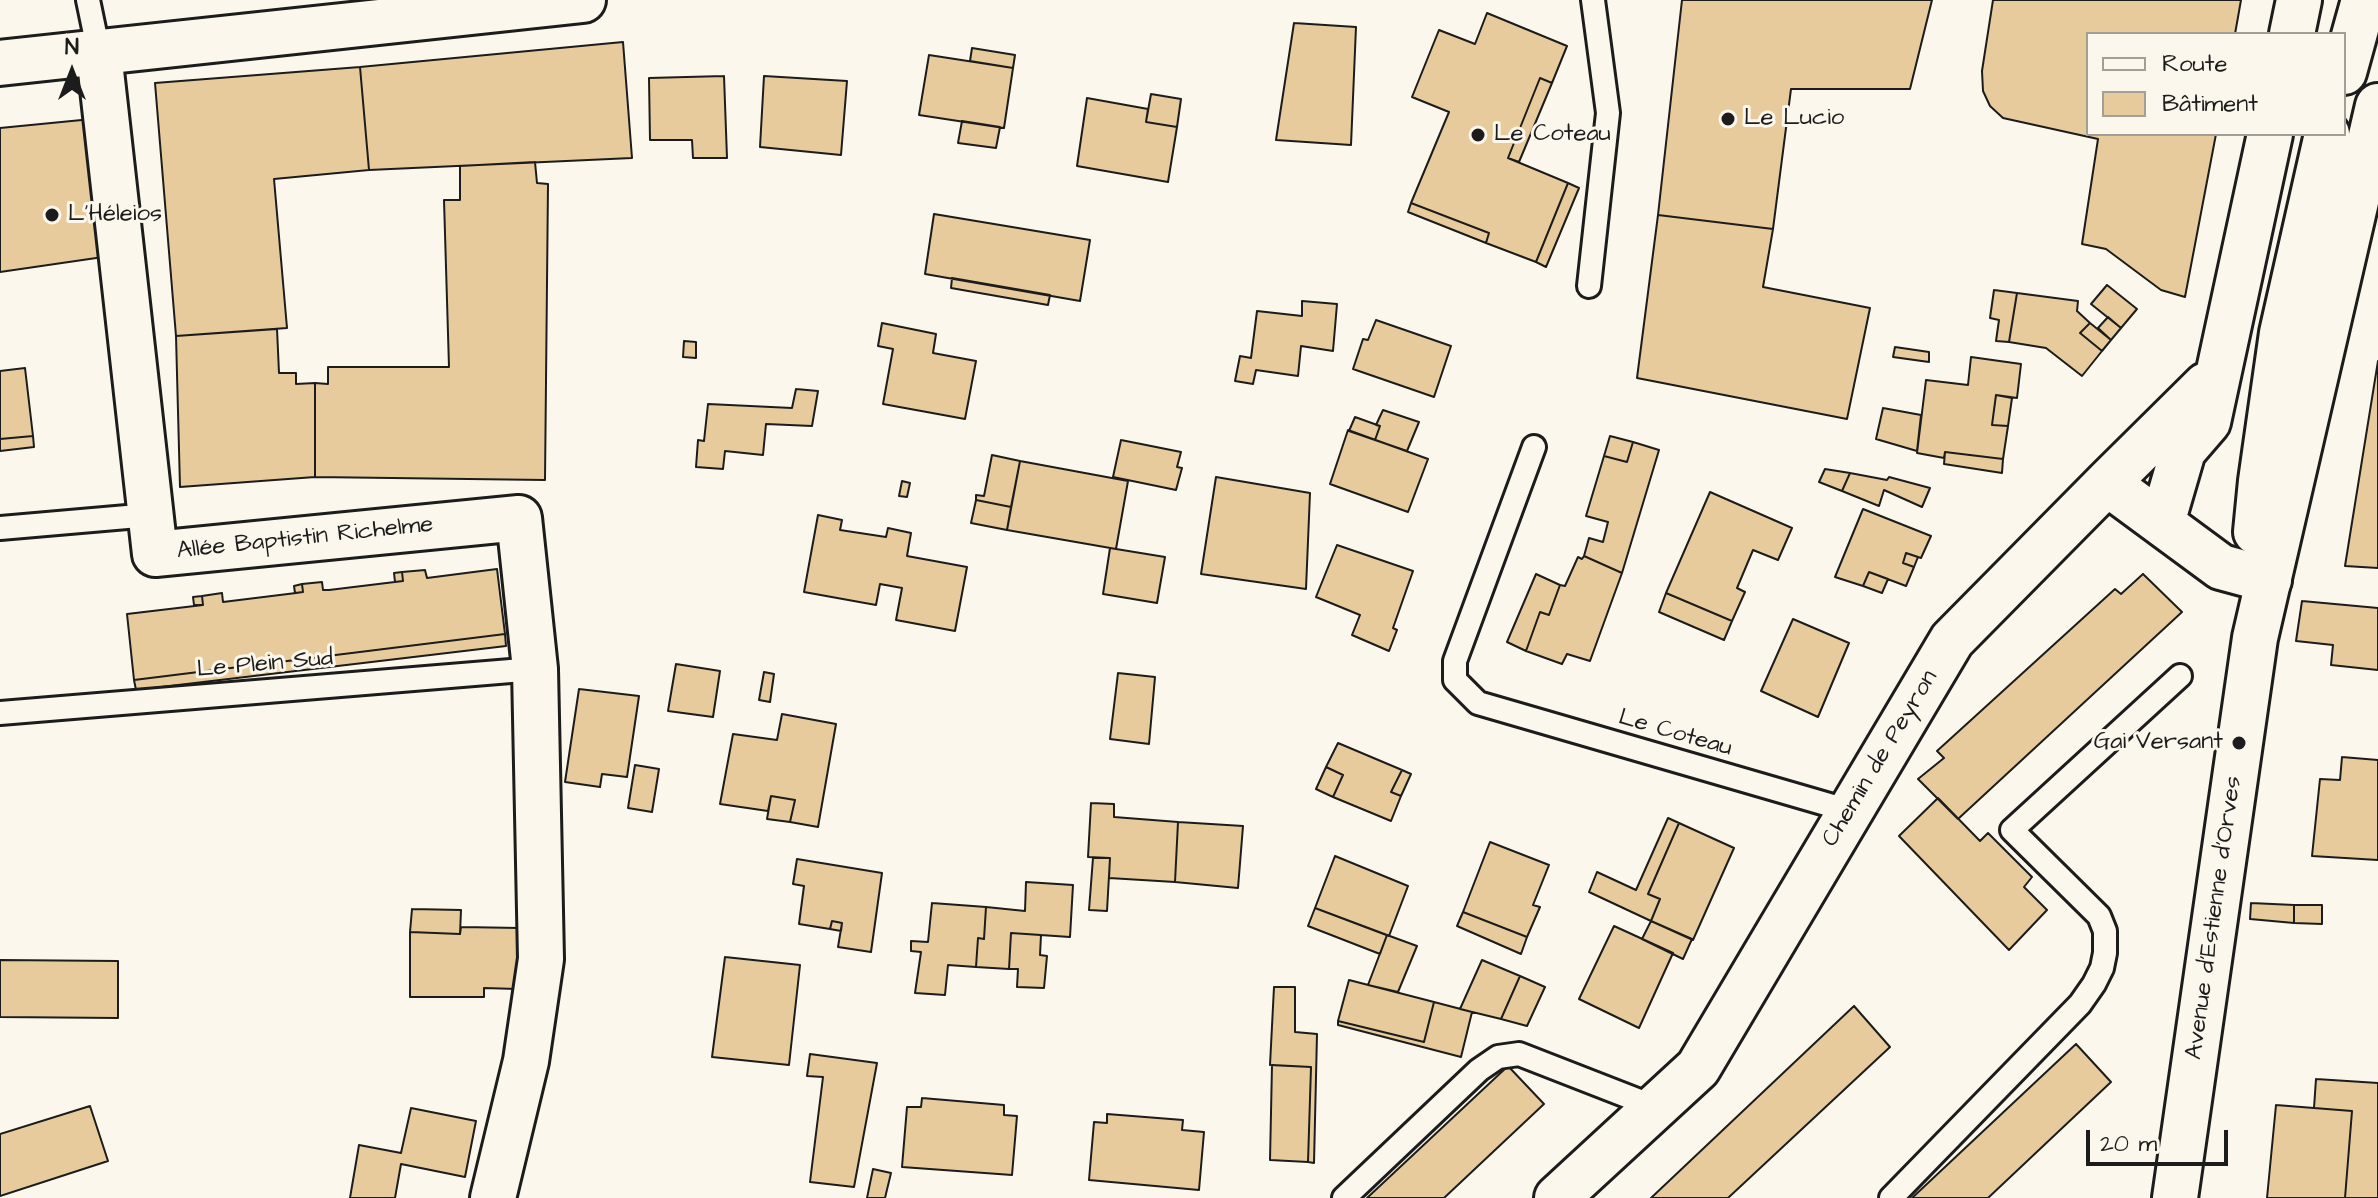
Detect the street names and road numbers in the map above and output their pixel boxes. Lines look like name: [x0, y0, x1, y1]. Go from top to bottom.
street label: Allée Baptistin Richelme: [175, 511, 435, 567]
street label: Le Plein Sud: [196, 645, 334, 685]
street label: Chemin de Peyron: [1817, 665, 1945, 853]
street label: Le Coteau: [1615, 704, 1735, 764]
street label: Avenue d'Estienne d'Orves: [2181, 774, 2249, 1062]

